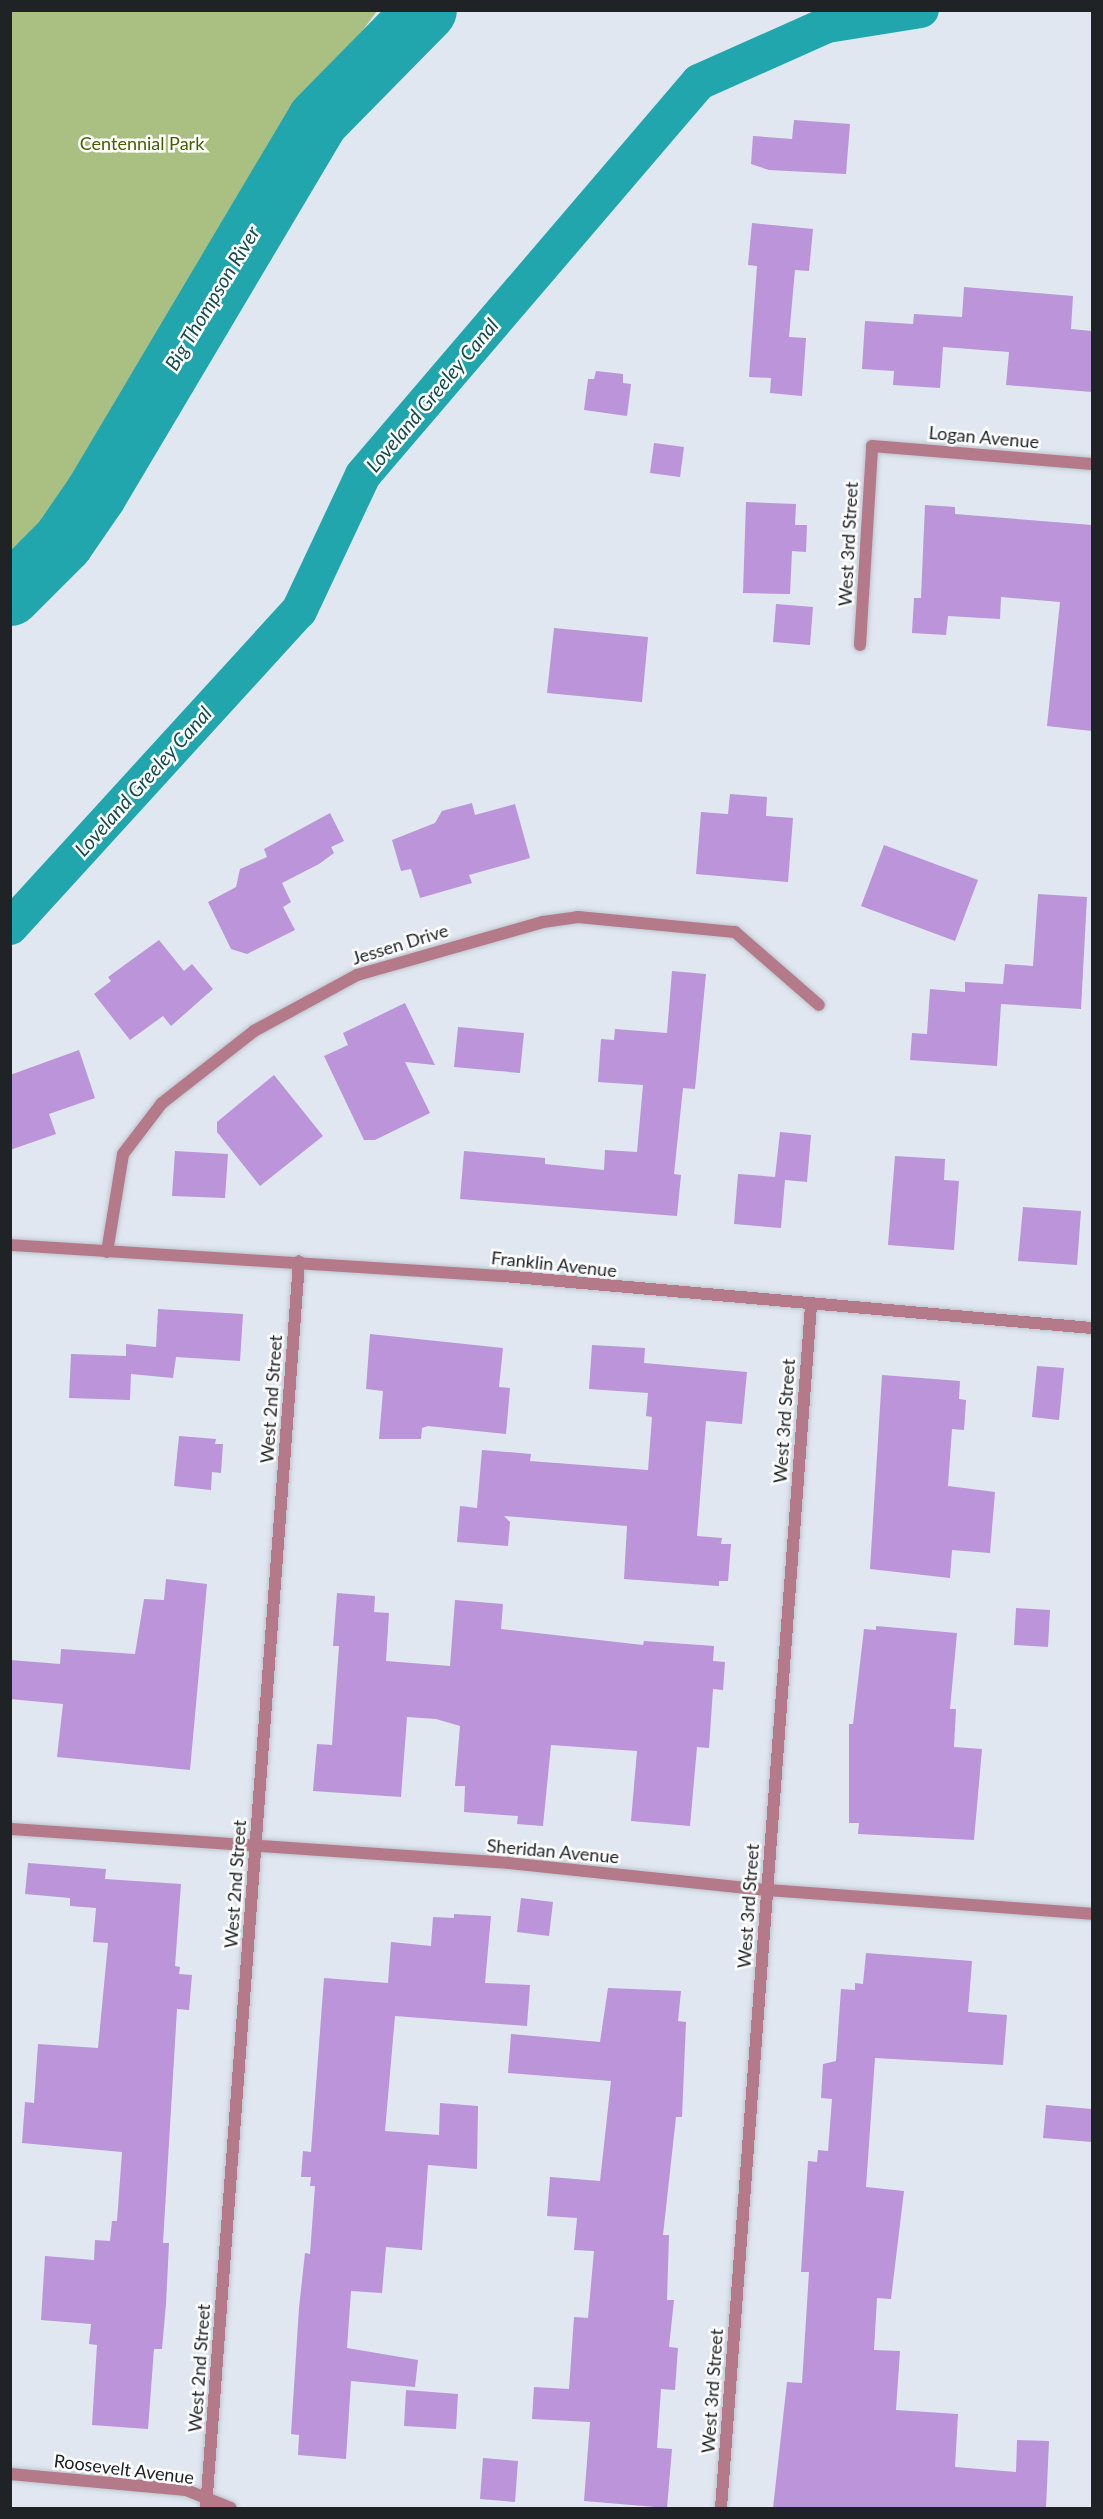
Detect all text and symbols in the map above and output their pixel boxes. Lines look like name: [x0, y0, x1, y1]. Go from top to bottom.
park label: Centennial Park: [80, 132, 204, 154]
water label: Big Thompson River: [159, 221, 265, 375]
water label: Loveland Greeley Canal: [361, 313, 503, 477]
street label: Logan Avenue: [928, 421, 1040, 453]
street label: West 3rd Street: [834, 481, 862, 607]
water label: Loveland Greeley Canal: [69, 701, 217, 861]
street label: Jessen Drive: [349, 919, 451, 969]
street label: Franklin Avenue: [490, 1247, 618, 1281]
street label: West 2nd Street: [256, 1334, 286, 1464]
street label: West 3rd Street: [769, 1358, 799, 1484]
street label: West 2nd Street: [220, 1819, 250, 1949]
street label: Sheridan Avenue: [486, 1834, 620, 1868]
street label: West 3rd Street: [733, 1843, 763, 1969]
street label: West 2nd Street: [184, 2303, 214, 2433]
street label: West 3rd Street: [697, 2328, 727, 2454]
street label: Roosevelt Avenue: [52, 2450, 196, 2488]

